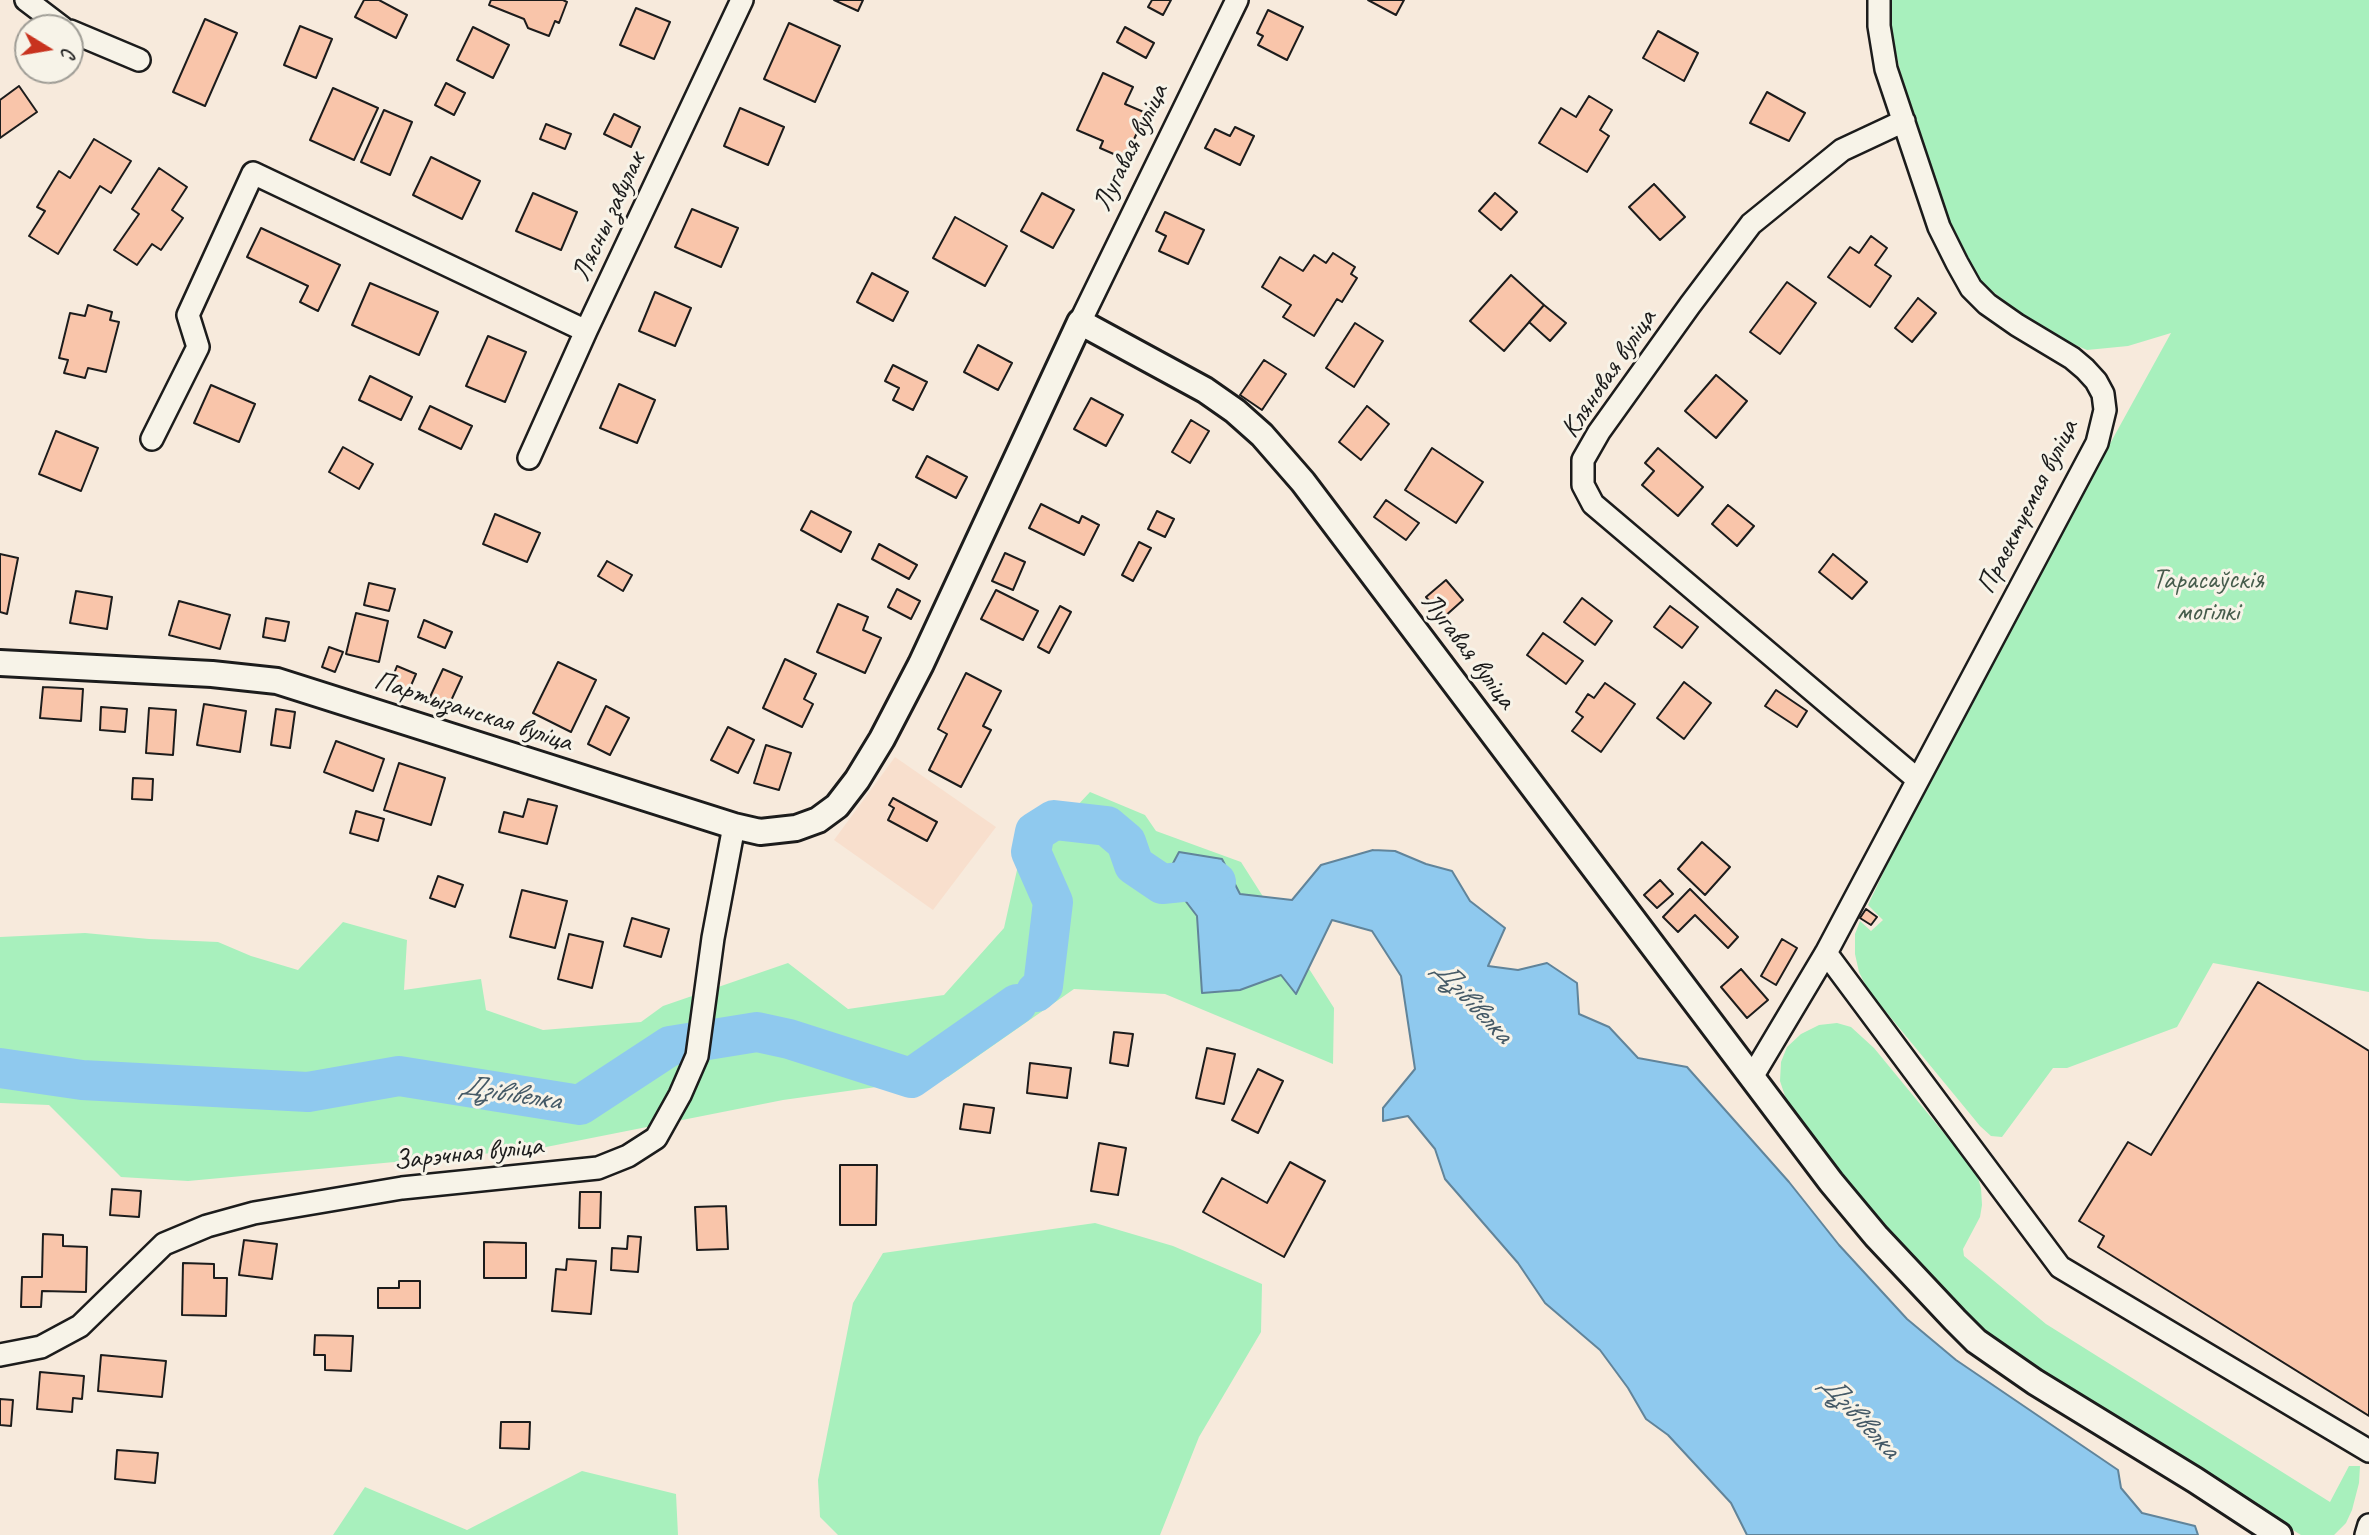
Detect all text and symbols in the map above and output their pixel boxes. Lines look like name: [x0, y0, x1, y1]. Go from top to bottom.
north arrow: [14, 14, 84, 84]
text: С: [55, 46, 80, 60]
street label: Лугавая вуліца: [1086, 79, 1176, 217]
street label: Лясны завулак: [565, 147, 653, 287]
street label: Кляновая вуліца: [1554, 303, 1664, 445]
street label: Праектуемая вуліца: [1970, 414, 2086, 600]
park label: Тарасаўскія могілкі: [2152, 564, 2264, 630]
street label: Лугавая вуліца: [1413, 586, 1523, 716]
street label: Партызанская вуліца: [370, 664, 576, 760]
water label: Дзівівелка: [1424, 953, 1520, 1051]
water label: Дзівівелка: [457, 1068, 563, 1120]
street label: Зарэчная вуліца: [392, 1129, 544, 1179]
water label: Дзівівелка: [1811, 1368, 1907, 1466]

